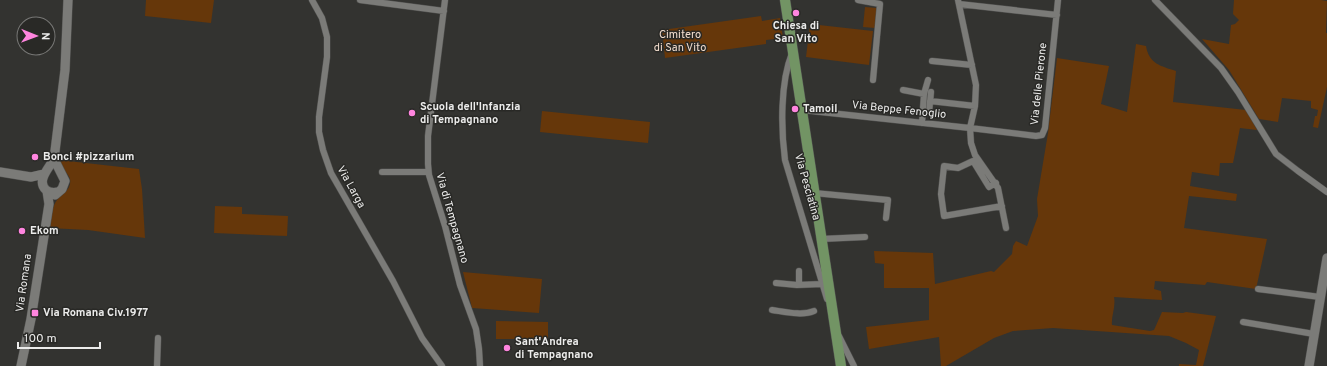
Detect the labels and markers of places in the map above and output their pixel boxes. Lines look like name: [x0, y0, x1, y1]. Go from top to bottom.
marker: Chiesa di San Vito: [791, 8, 801, 18]
place label: Chiesa di San Vito: [773, 19, 819, 46]
place label: Scuola dell'Infanzia di Tempagnano: [420, 100, 520, 127]
place label: Tamoil: [803, 102, 837, 116]
marker: Tamoil: [790, 104, 800, 114]
marker: Scuola dell'Infanzia di Tempagnano: [407, 108, 417, 118]
place label: Bonci #pizzarium: [43, 150, 134, 164]
marker: Bonci #pizzarium: [30, 152, 40, 162]
place label: Ekom: [30, 224, 59, 238]
marker: Ekom: [17, 226, 27, 236]
place label: Via Romana Civ.1977: [43, 306, 148, 320]
marker: Via Romana Civ.1977: [30, 308, 40, 318]
place label: Sant'Andrea di Tempagnano: [515, 335, 593, 362]
marker: Sant'Andrea di Tempagnano: [502, 343, 512, 353]

